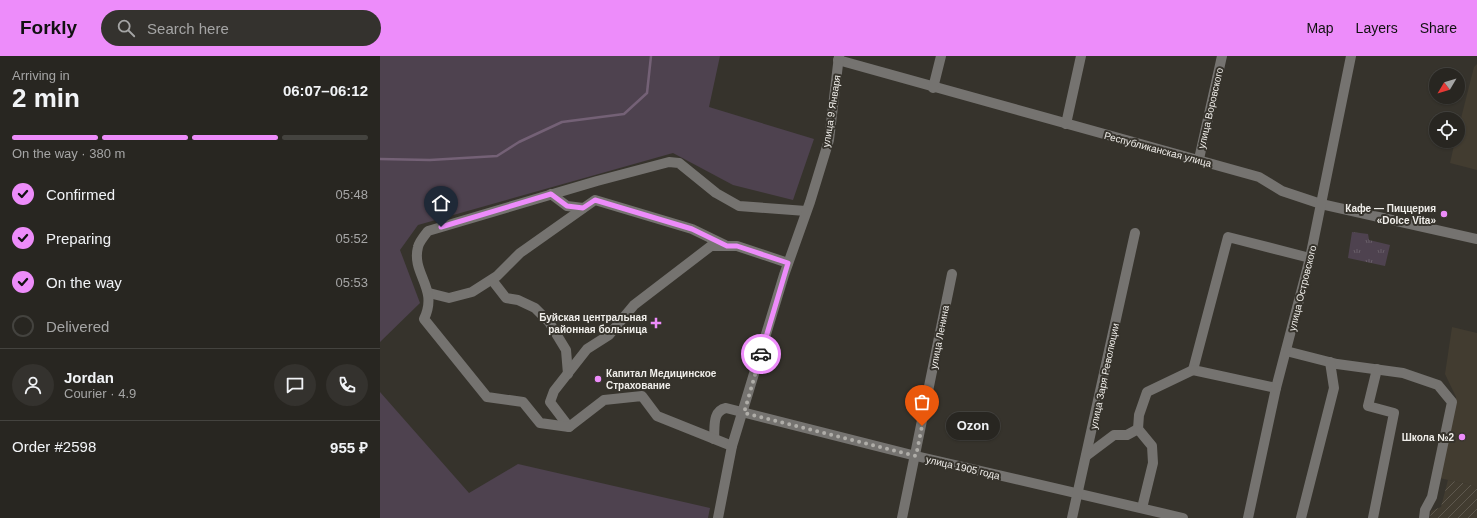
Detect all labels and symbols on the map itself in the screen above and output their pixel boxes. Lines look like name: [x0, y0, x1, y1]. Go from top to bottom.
street label: улица Воровского: [1196, 66, 1225, 150]
north arrow: [1429, 68, 1465, 104]
street label: улица 9 Января: [820, 74, 843, 148]
street label: Республиканская улица: [1103, 130, 1213, 169]
pin: [424, 186, 458, 227]
place label: Кафе — Пиццерия «Dolce Vita»: [1345, 203, 1436, 226]
marker: Кафе — Пиццерия «Dolce Vita»: [1439, 209, 1449, 219]
street label: улица Островского: [1287, 244, 1319, 332]
street label: улица Ленина: [928, 304, 951, 370]
place label: Буйская центральная районная больница: [539, 312, 647, 335]
marker: Буйская центральная районная больница: [650, 317, 662, 329]
street label: улица Заря Революции: [1088, 322, 1121, 430]
courier: [741, 334, 781, 374]
place label: Капитал Медицинское Страхование: [606, 368, 717, 391]
marker: Капитал Медицинское Страхование: [593, 374, 603, 384]
pin: [905, 385, 939, 426]
callout: Ozon: [946, 412, 1000, 440]
place label: Школа №2: [1402, 432, 1454, 443]
marker: Школа №2: [1457, 432, 1467, 442]
street label: улица 1905 года: [925, 454, 1001, 481]

